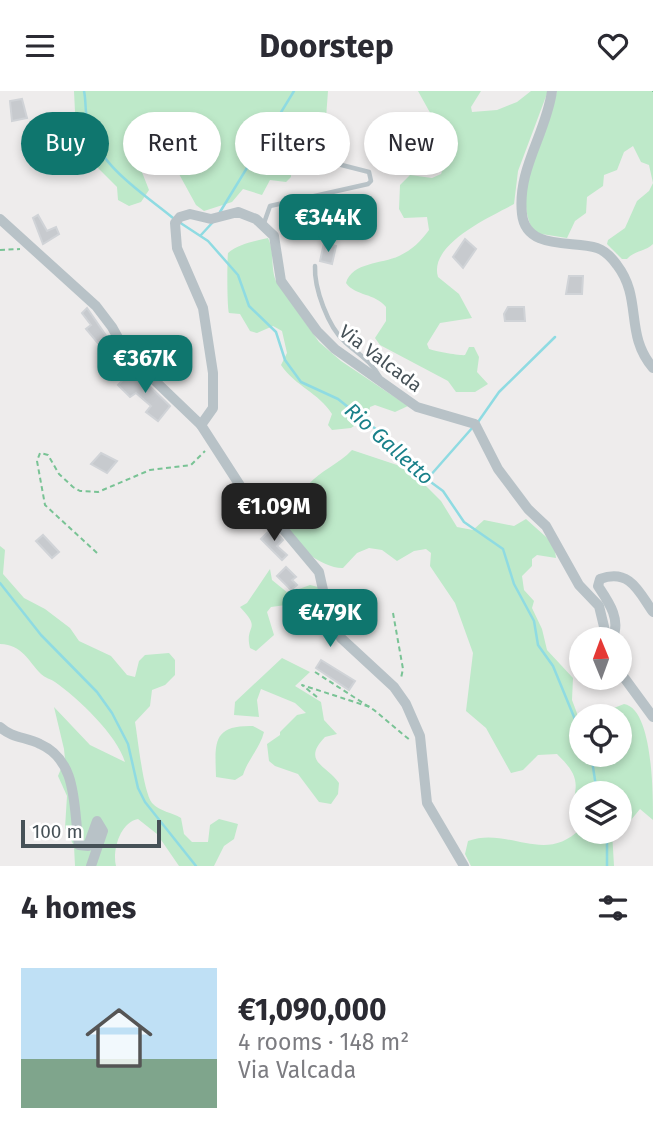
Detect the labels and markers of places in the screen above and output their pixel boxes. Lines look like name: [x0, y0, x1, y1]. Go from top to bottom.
pin: €344K: [279, 195, 377, 254]
pin: €367K: [96, 335, 194, 395]
pin: €1.09M: [217, 483, 331, 543]
pin: €479K: [281, 589, 379, 649]

